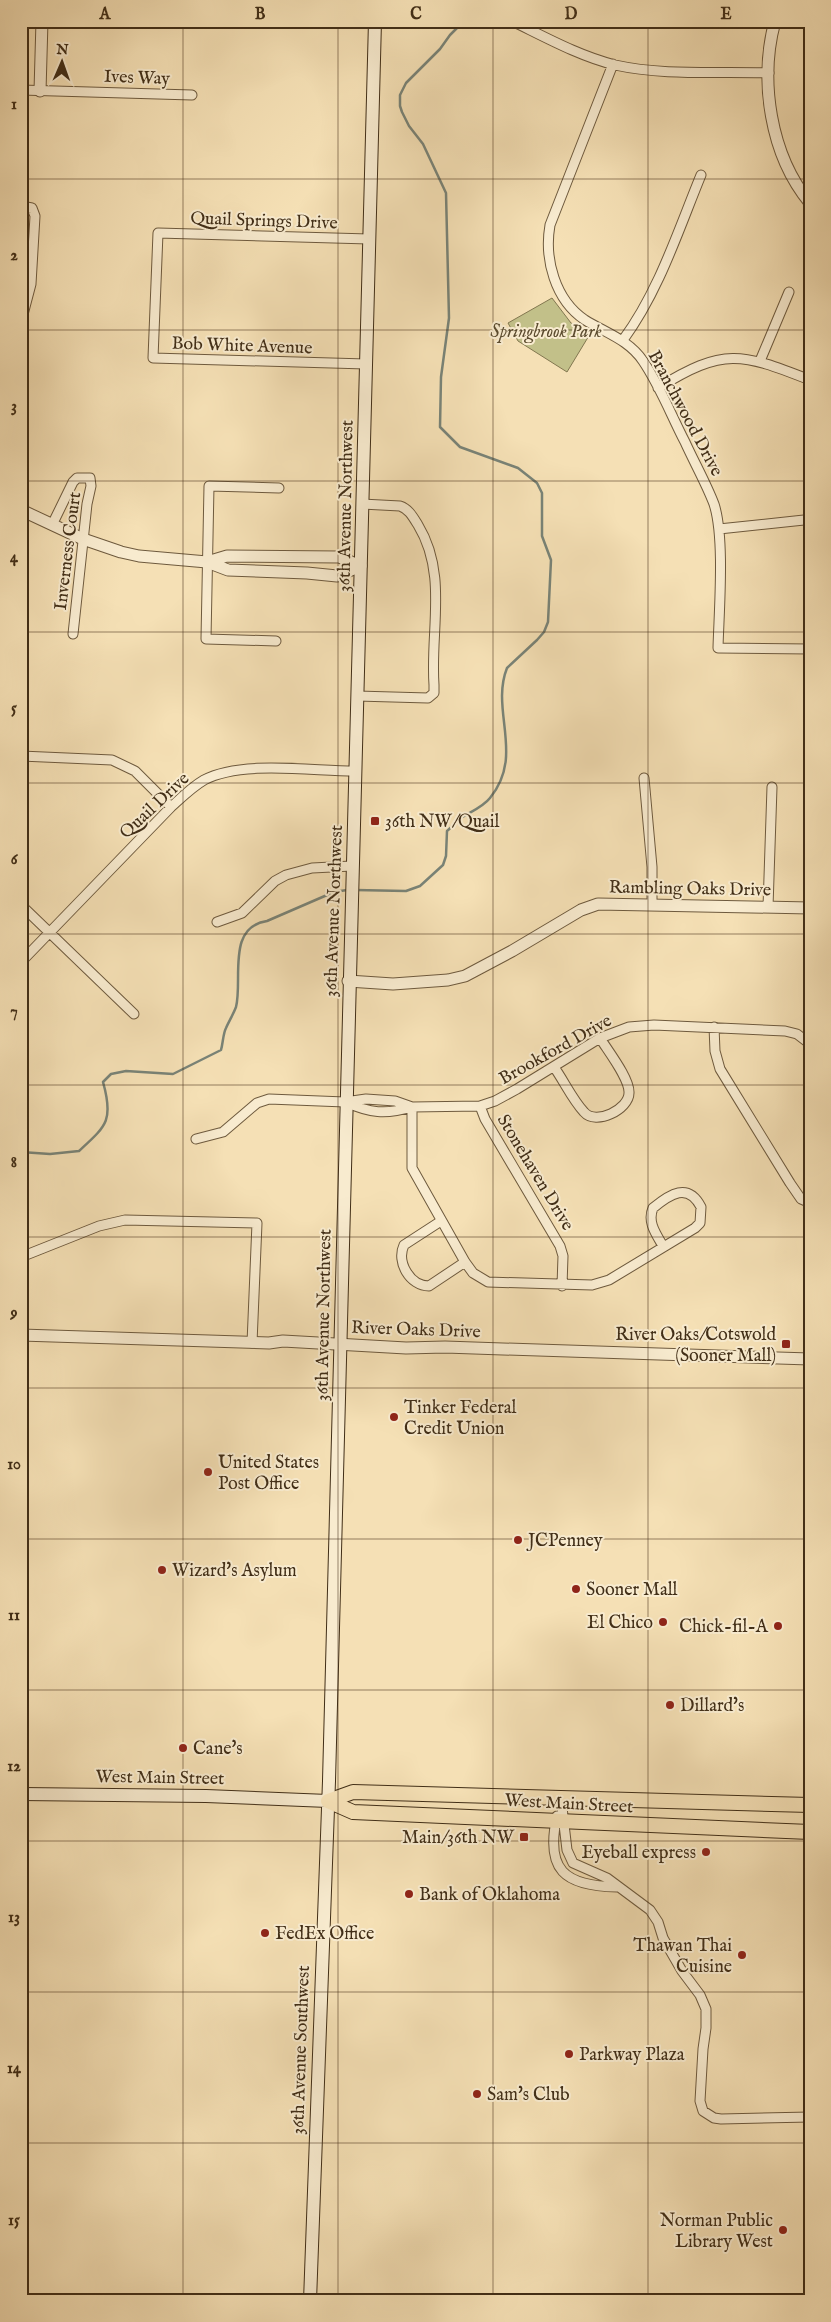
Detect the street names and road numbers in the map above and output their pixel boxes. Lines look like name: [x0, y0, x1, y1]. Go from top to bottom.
street label: Ives Way: [103, 66, 171, 91]
street label: Quail Springs Drive: [190, 207, 338, 236]
street label: Bob White Avenue: [171, 333, 313, 360]
street label: Branchwood Drive: [642, 347, 728, 481]
street label: 36th Avenue Northwest: [333, 420, 360, 592]
street label: Inverness Court: [50, 491, 87, 612]
street label: Quail Drive: [115, 768, 195, 844]
street label: 36th Avenue Northwest: [320, 825, 349, 998]
street label: Rambling Oaks Drive: [609, 877, 771, 902]
street label: Brookford Drive: [495, 1010, 616, 1091]
street label: Stonehaven Drive: [491, 1110, 578, 1235]
street label: 36th Avenue Northwest: [311, 1229, 338, 1401]
street label: River Oaks Drive: [351, 1317, 481, 1344]
street label: West Main Street: [95, 1766, 225, 1791]
street label: West Main Street: [504, 1790, 634, 1819]
street label: 36th Avenue Southwest: [287, 1965, 316, 2135]

